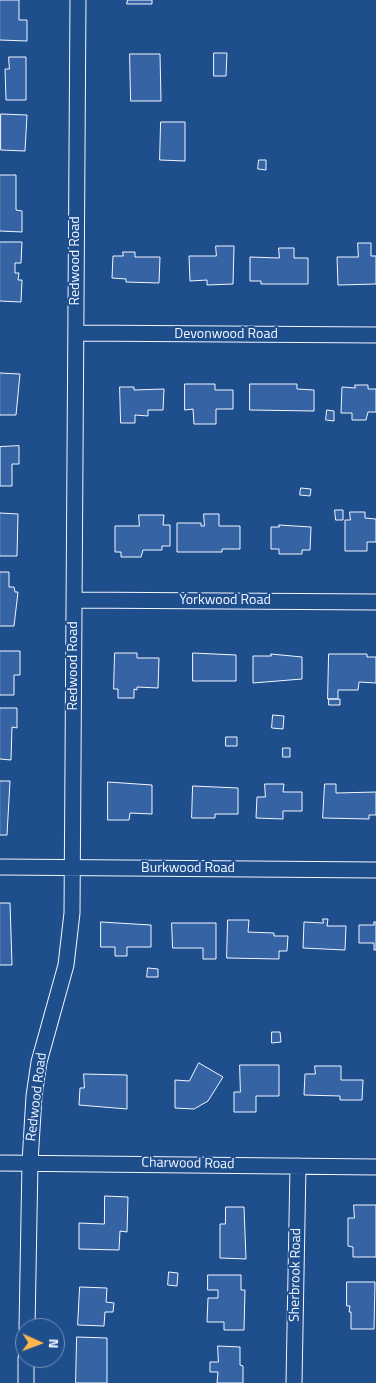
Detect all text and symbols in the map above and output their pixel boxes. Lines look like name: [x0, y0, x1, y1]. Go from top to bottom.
street label: Redwood Road: [68, 216, 84, 306]
street label: Devonwood Road: [174, 327, 278, 343]
street label: Yorkwood Road: [179, 593, 271, 609]
street label: Redwood Road: [66, 621, 82, 711]
street label: Burkwood Road: [141, 861, 235, 877]
street label: Redwood Road: [23, 1052, 51, 1142]
street label: Charwood Road: [141, 1155, 235, 1173]
street label: Sherbrook Road: [287, 1228, 305, 1322]
north arrow: [15, 1318, 65, 1368]
text: N: [44, 1338, 65, 1349]

